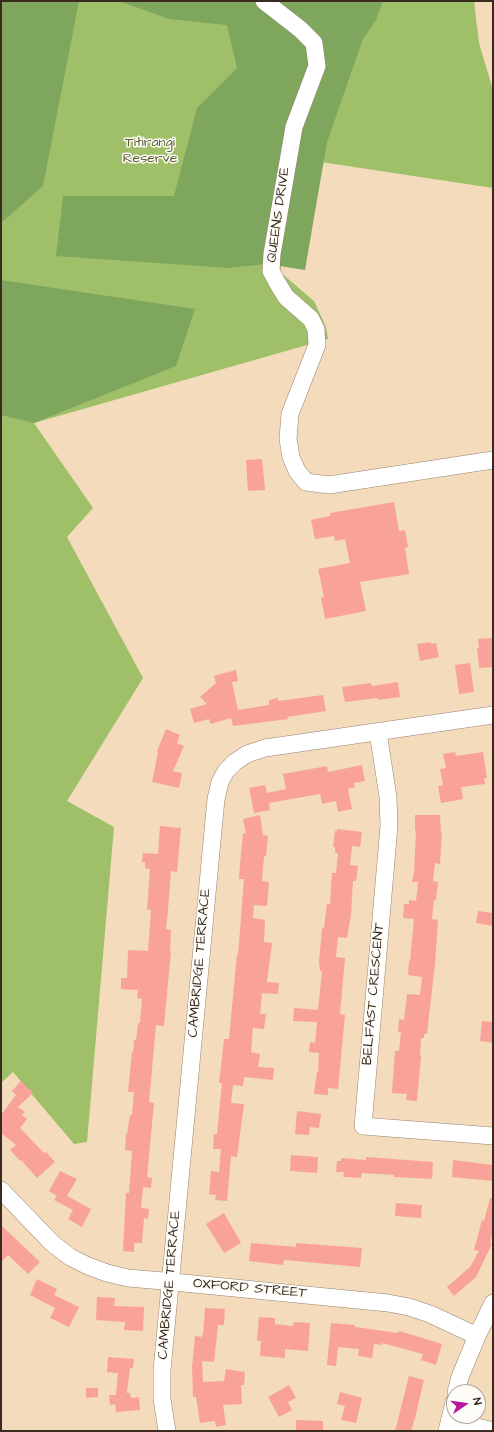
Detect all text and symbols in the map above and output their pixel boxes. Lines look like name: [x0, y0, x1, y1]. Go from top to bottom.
park label: Titirangi Reserve: [123, 135, 177, 168]
street label: QUEENS DRIVE: [264, 166, 294, 264]
street label: CAMBRIDGE TERRACE: [185, 888, 215, 1038]
street label: BELFAST CRESCENT: [359, 922, 389, 1066]
street label: CAMBRIDGE TERRACE: [155, 1210, 185, 1360]
street label: OXFORD STREET: [192, 1276, 308, 1302]
north arrow: [446, 1384, 486, 1424]
text: N: [469, 1396, 485, 1406]

